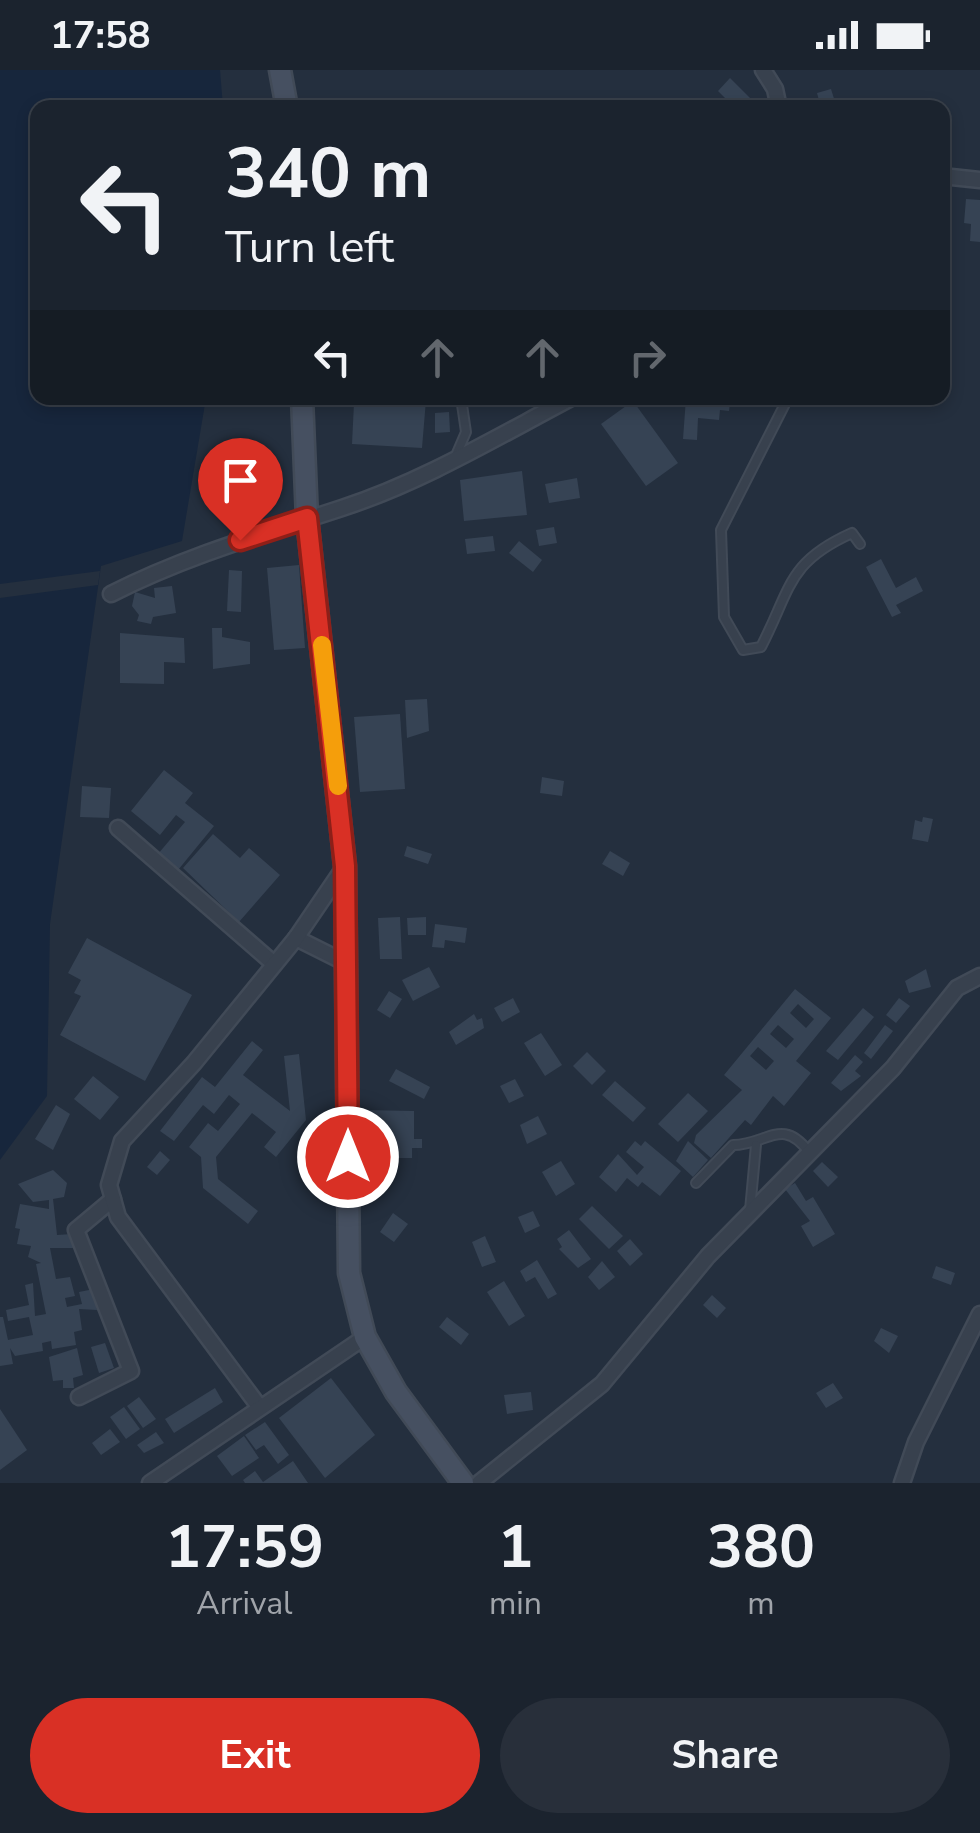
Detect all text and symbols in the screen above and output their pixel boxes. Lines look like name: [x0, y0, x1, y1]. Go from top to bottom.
text: 17:58: [50, 10, 151, 61]
text: 340 m: [225, 126, 431, 222]
icon: left: [60, 140, 190, 270]
text: Turn left: [225, 217, 394, 278]
icon: left: [305, 330, 360, 385]
icon: ahead: [410, 330, 465, 385]
icon: ahead: [515, 330, 570, 385]
icon: right: [620, 330, 675, 385]
pin: [198, 438, 283, 541]
icon: arrive: [213, 453, 268, 508]
position arrow: [296, 1105, 400, 1209]
text: 17:59: [165, 1506, 324, 1588]
text: 1: [497, 1506, 533, 1588]
text: 380: [707, 1506, 815, 1588]
text: Arrival: [196, 1582, 293, 1625]
text: min: [489, 1582, 542, 1625]
text: m: [747, 1582, 775, 1625]
button: Exit: [30, 1698, 480, 1813]
button: Share: [500, 1698, 950, 1813]

